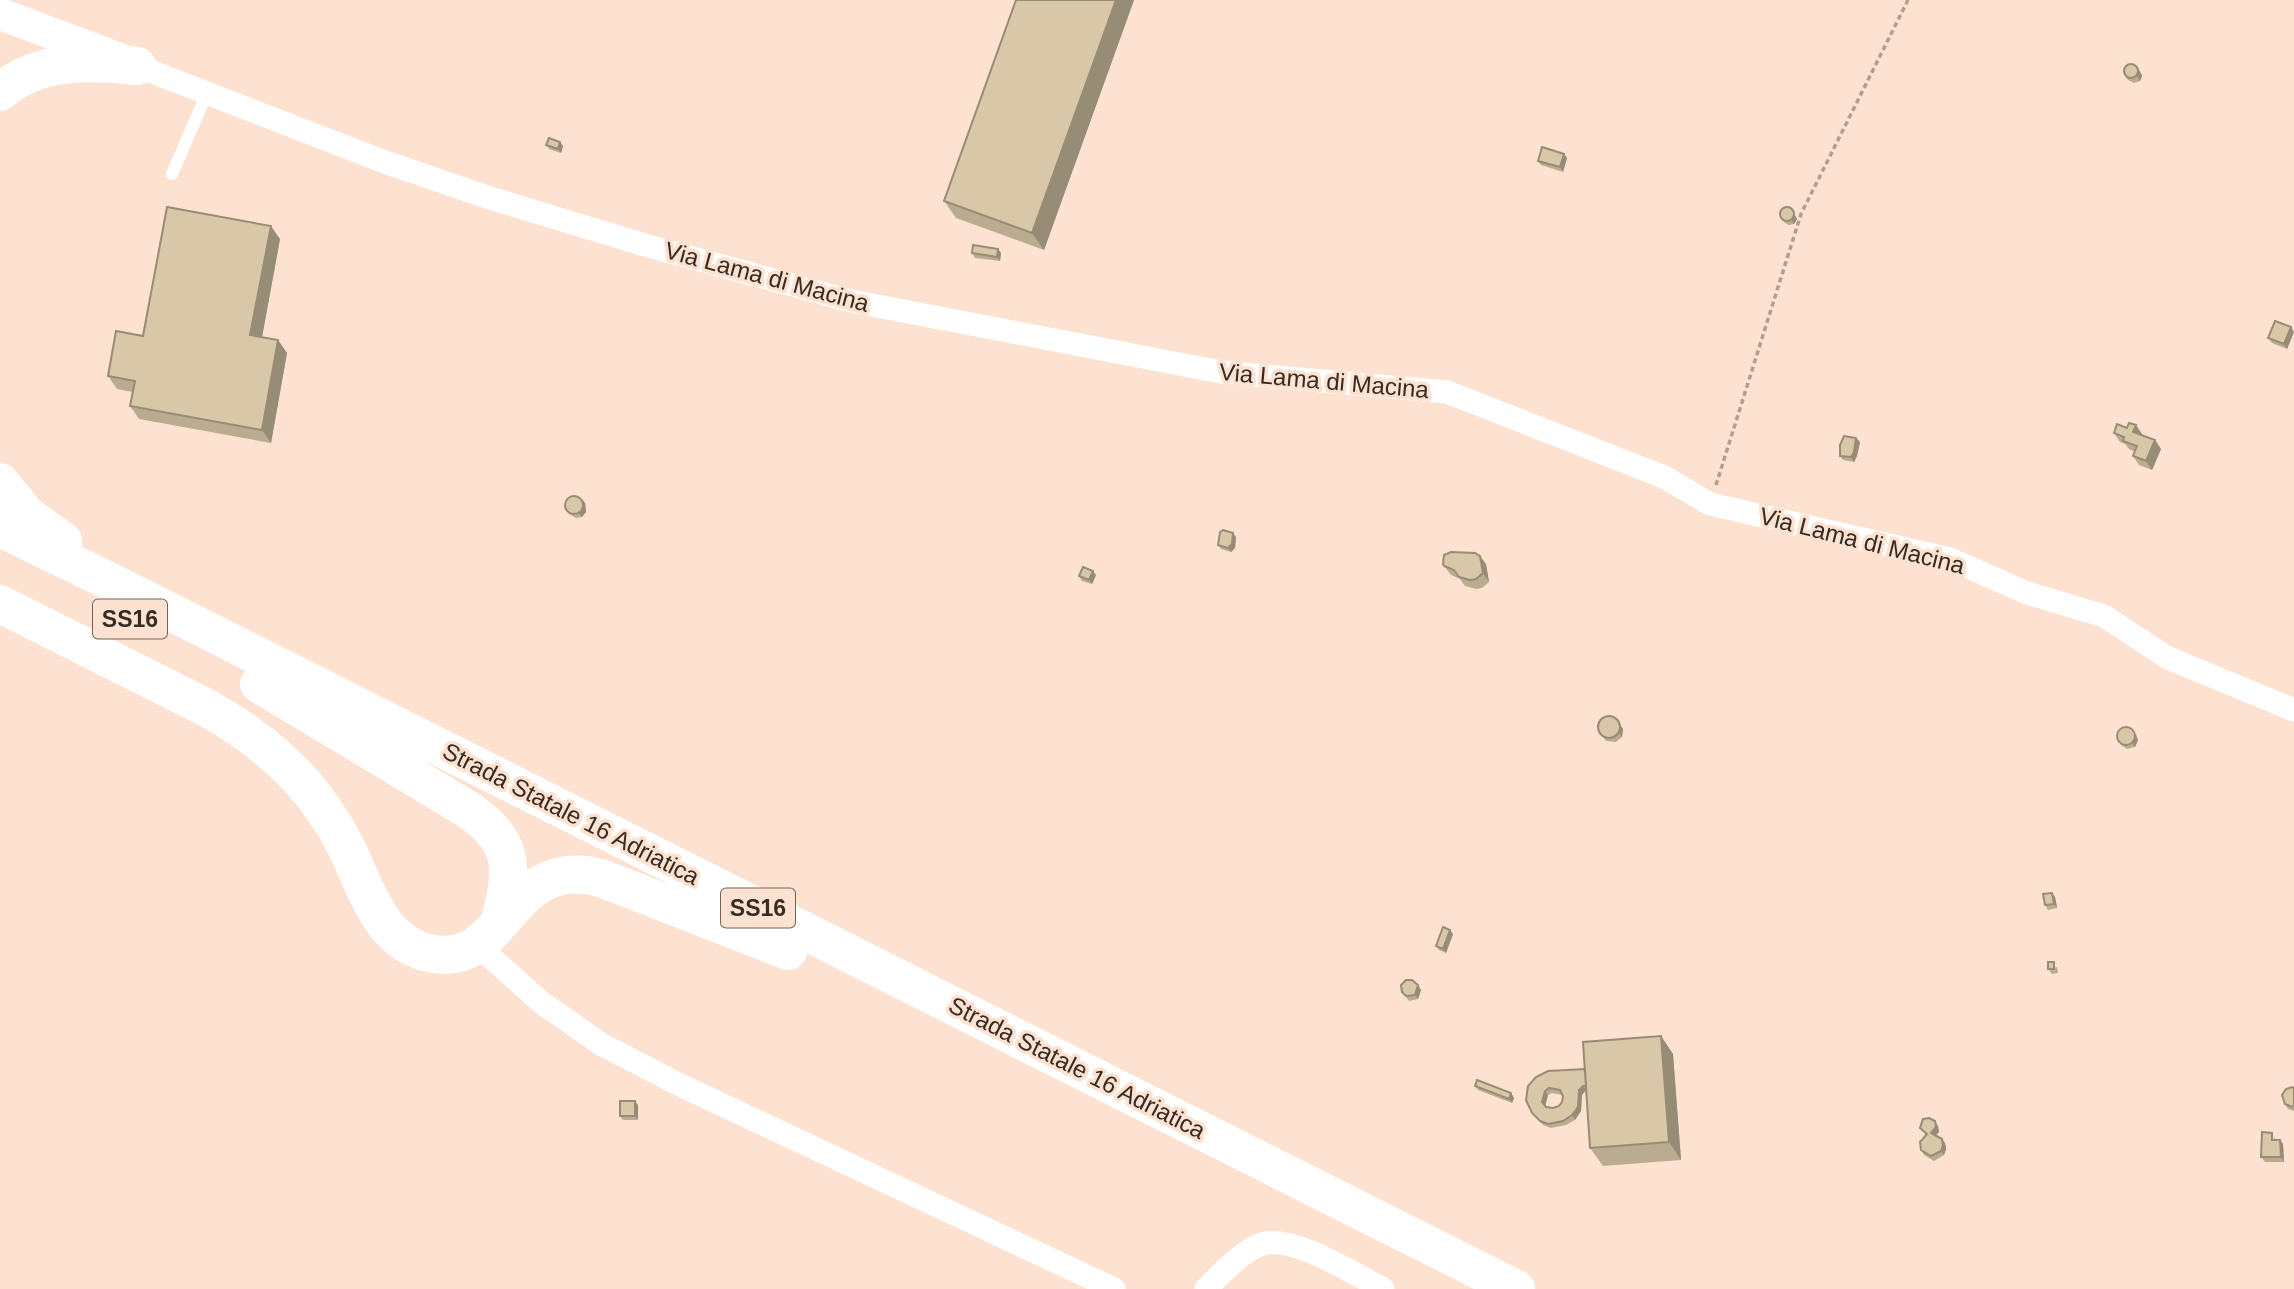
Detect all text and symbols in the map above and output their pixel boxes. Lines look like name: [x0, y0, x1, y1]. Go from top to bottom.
street label: Via Lama di Macina: [662, 236, 873, 317]
street label: Via Lama di Macina: [1218, 358, 1431, 403]
street label: Via Lama di Macina: [1757, 502, 1968, 579]
road number: SS16: [93, 600, 167, 638]
street label: Strada Statale 16 Adriatica: [438, 737, 705, 890]
road number: SS16: [721, 888, 795, 928]
street label: Strada Statale 16 Adriatica: [944, 991, 1211, 1144]

